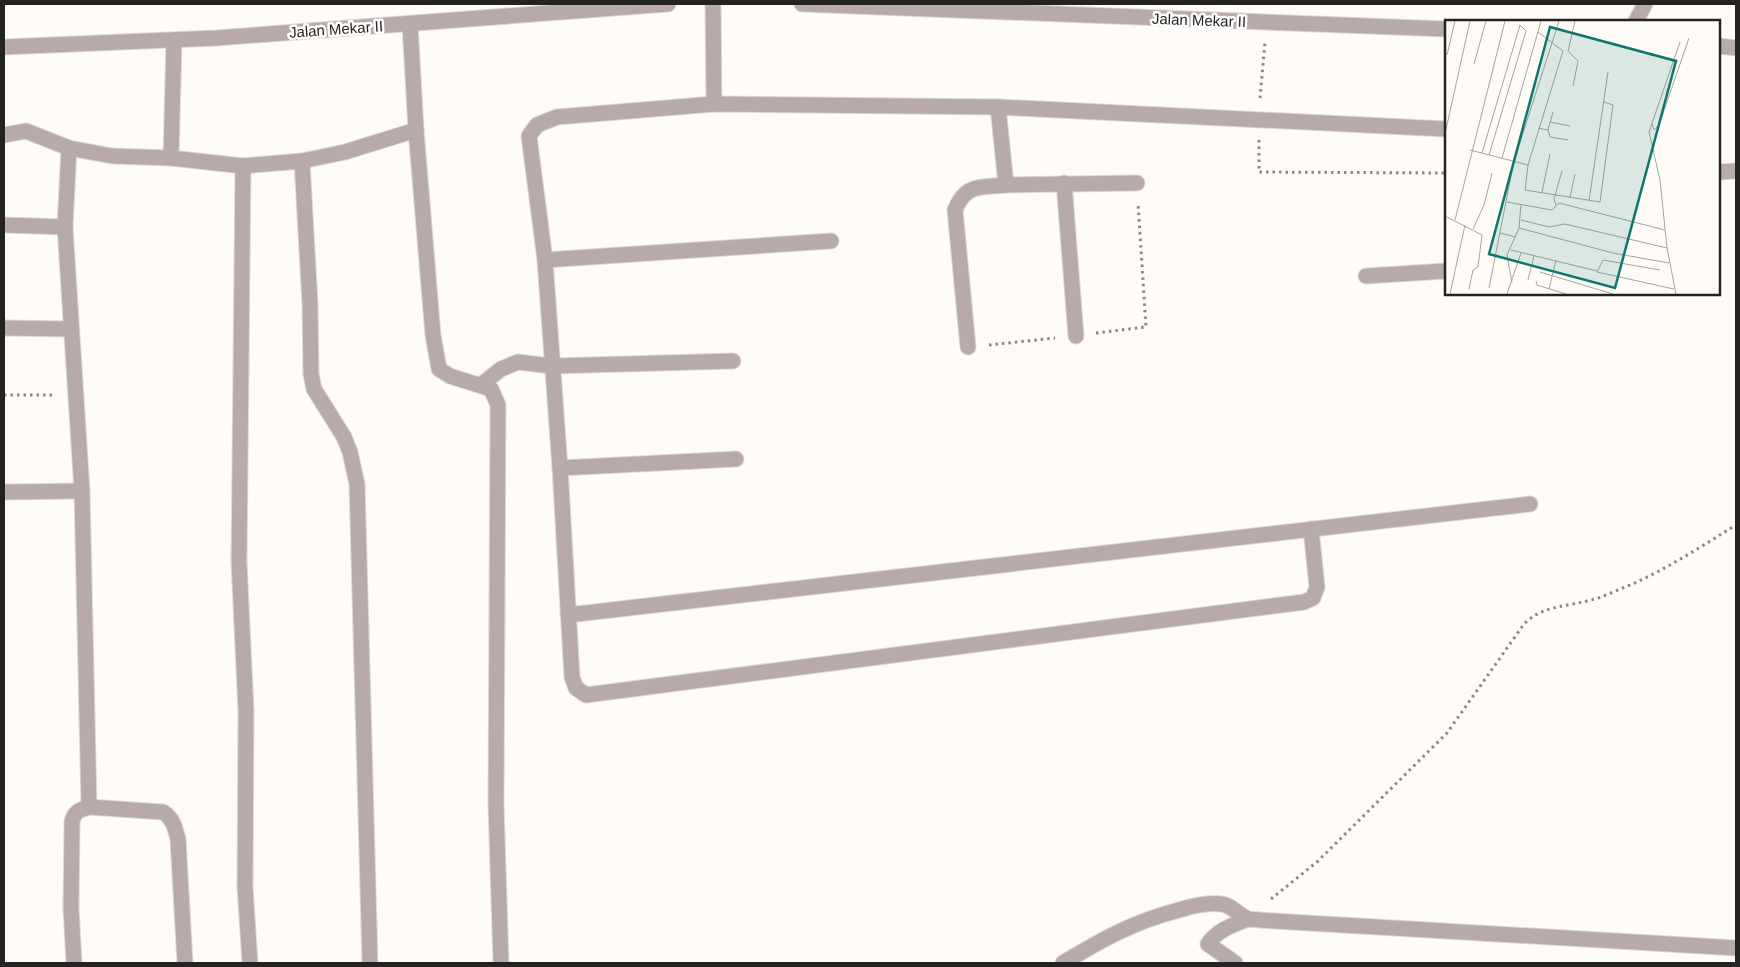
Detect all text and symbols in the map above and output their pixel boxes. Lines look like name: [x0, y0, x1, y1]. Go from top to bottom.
street label: Jalan Mekar II: [1152, 10, 1246, 30]
street label: Jalan Mekar II: [288, 17, 384, 41]
inset map: [1445, 20, 1720, 295]

